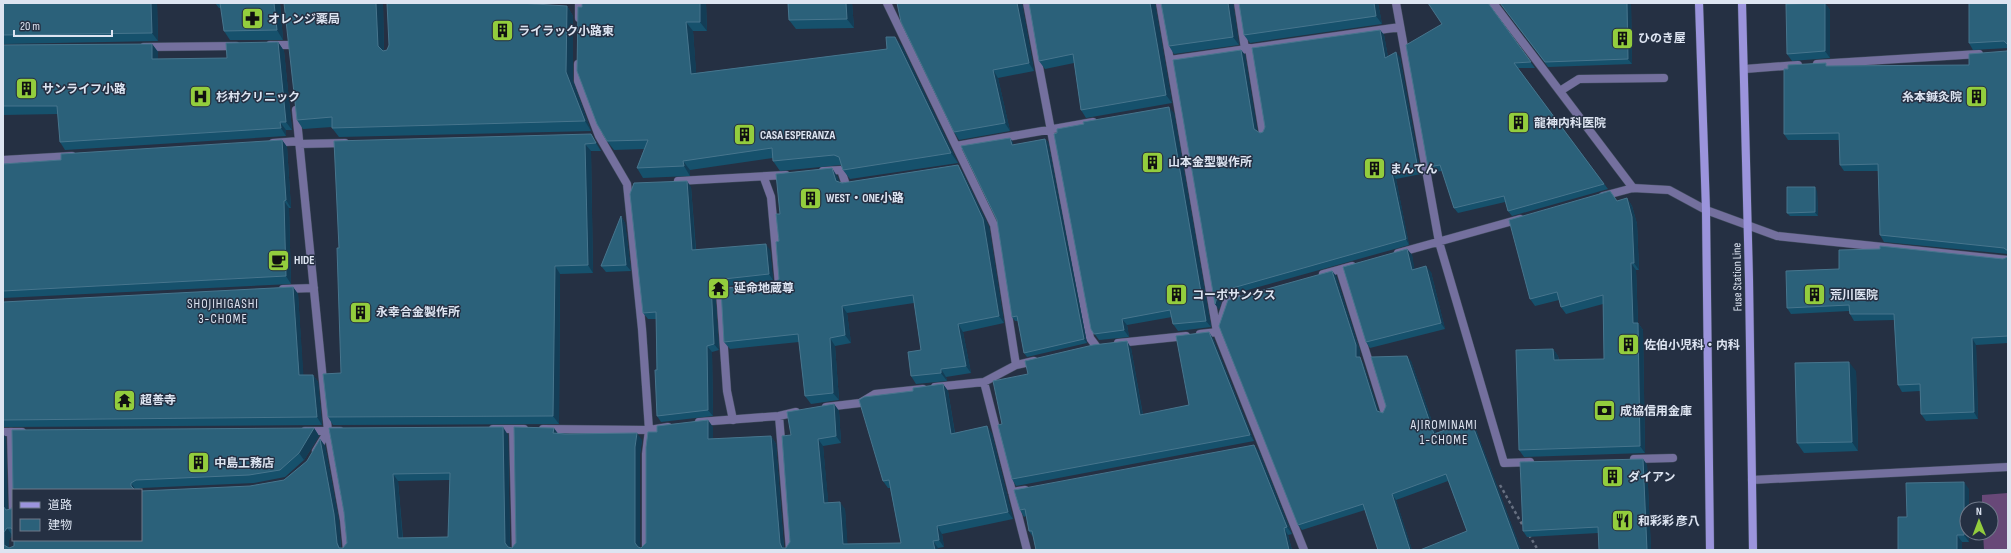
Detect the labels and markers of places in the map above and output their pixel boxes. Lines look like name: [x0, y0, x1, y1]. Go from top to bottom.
pharmacy icon: オレンジ薬局: [240, 6, 266, 32]
place label: オレンジ薬局: [268, 12, 340, 27]
building icon: ライラック小路東: [490, 18, 516, 44]
place label: ライラック小路東: [518, 24, 614, 39]
building icon: ひのき屋: [1610, 25, 1636, 51]
place label: ひのき屋: [1638, 31, 1686, 46]
building icon: サンライフ小路: [13, 76, 39, 102]
place label: サンライフ小路: [42, 82, 126, 97]
hospital icon: 杉村クリニック: [188, 84, 214, 110]
building icon: 糸本鍼灸院: [1964, 84, 1990, 110]
place label: 杉村クリニック: [216, 90, 300, 105]
place label: 糸本鍼灸院: [1902, 90, 1962, 105]
building icon: 龍神内科医院: [1505, 110, 1531, 136]
place label: 龍神内科医院: [1534, 116, 1606, 131]
building icon: CASA ESPERANZA: [731, 122, 757, 148]
place label: CASA ESPERANZA: [760, 128, 835, 143]
building icon: 山本金型製作所: [1139, 149, 1165, 175]
place label: 山本金型製作所: [1168, 155, 1252, 170]
building icon: まんてん: [1361, 156, 1387, 182]
place label: まんてん: [1390, 162, 1437, 177]
building icon: WEST・ONE小路: [798, 185, 824, 211]
place label: WEST・ONE小路: [826, 191, 904, 206]
cafe icon: HIDE: [266, 247, 292, 273]
place label: HIDE: [294, 253, 314, 268]
temple icon: 延命地蔵尊: [706, 275, 732, 301]
place label: 延命地蔵尊: [734, 281, 794, 296]
building icon: コーポサンクス: [1164, 282, 1190, 308]
building icon: 荒川医院: [1802, 282, 1828, 308]
place label: コーポサンクス: [1192, 288, 1276, 303]
place label: 荒川医院: [1830, 288, 1878, 303]
building icon: 永幸合金製作所: [348, 299, 374, 325]
place label: 永幸合金製作所: [376, 305, 460, 320]
building icon: 佐伯小児科・内科: [1616, 332, 1642, 358]
place label: 佐伯小児科・内科: [1644, 338, 1740, 353]
temple icon: 超善寺: [111, 387, 137, 413]
place label: 超善寺: [140, 393, 176, 408]
bank icon: 成協信用金庫: [1592, 398, 1618, 424]
place label: 成協信用金庫: [1620, 404, 1692, 419]
building icon: 中島工務店: [185, 450, 211, 476]
place label: 中島工務店: [214, 456, 274, 471]
building icon: ダイアン: [1599, 464, 1625, 490]
place label: ダイアン: [1628, 470, 1676, 485]
restaurant icon: 和彩彩 彦八: [1610, 508, 1636, 534]
place label: 和彩彩 彦八: [1638, 514, 1700, 529]

